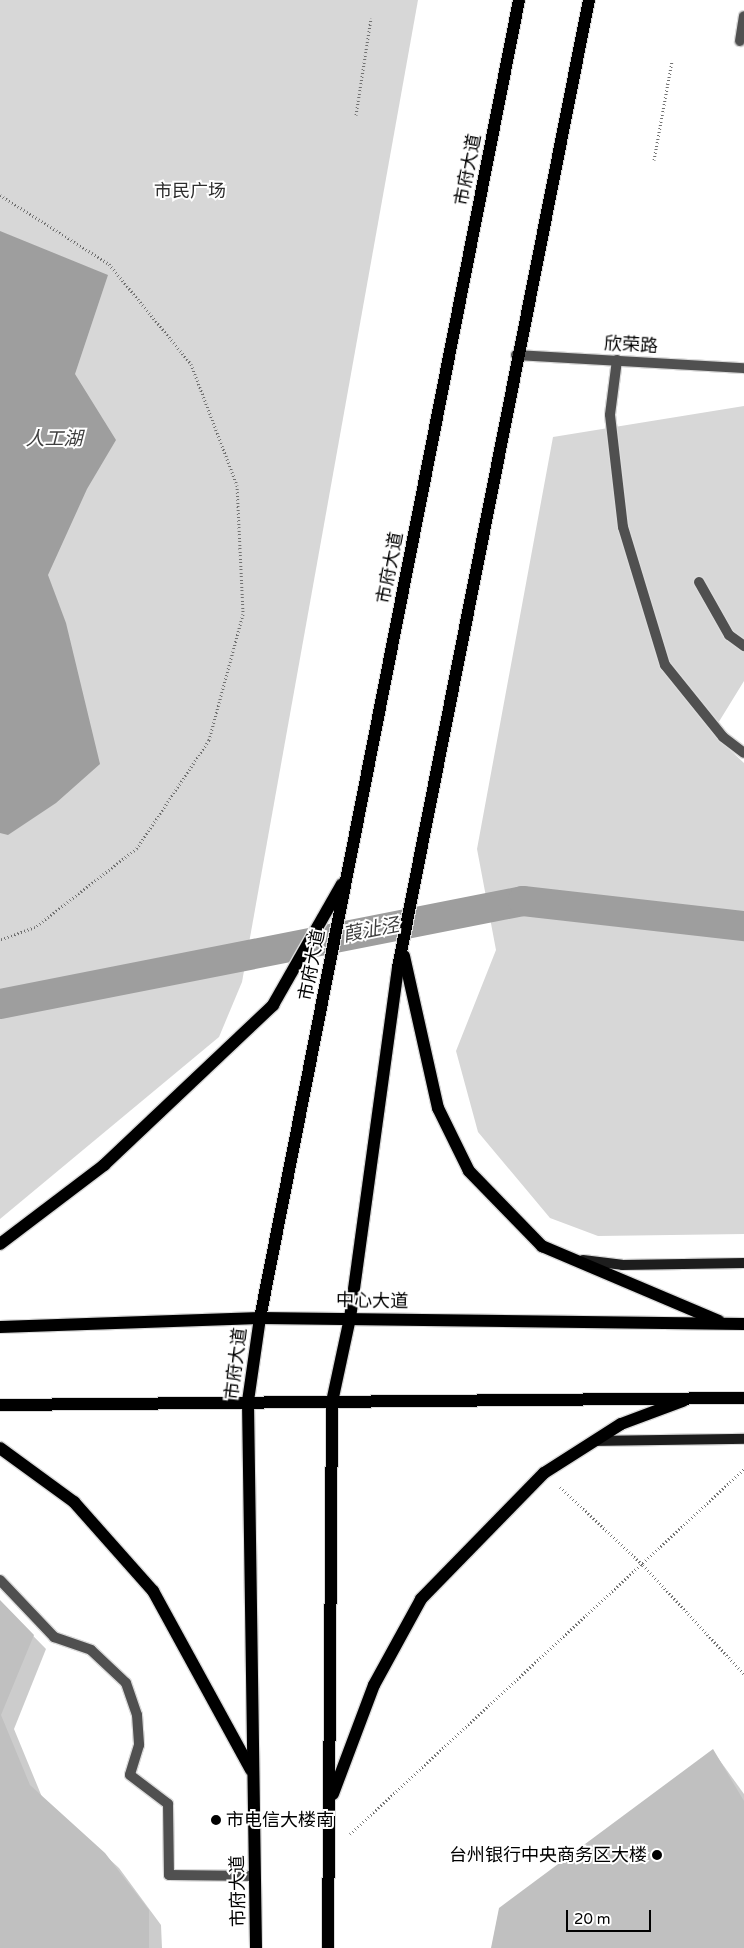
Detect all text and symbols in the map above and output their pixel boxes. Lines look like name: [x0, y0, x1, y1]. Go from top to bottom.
street label: 市府大道: [451, 133, 485, 207]
park label: 市民广场: [154, 180, 226, 202]
street label: 欣荣路: [603, 333, 659, 357]
water label: 人工湖: [26, 429, 82, 451]
street label: 市府大道: [373, 531, 407, 605]
water label: 葭沚泾: [341, 914, 401, 948]
street label: 市府大道: [295, 928, 329, 1002]
street label: 中心大道: [336, 1290, 408, 1312]
street label: 市府大道: [221, 1327, 251, 1401]
place label: 市电信大楼南: [226, 1809, 334, 1831]
marker: 市电信大楼南: [210, 1814, 222, 1826]
place label: 台州银行中央商务区大楼: [449, 1844, 647, 1866]
marker: 台州银行中央商务区大楼: [651, 1849, 663, 1861]
street label: 市府大道: [227, 1855, 249, 1927]
scale bar: [569, 1900, 654, 1932]
text: 20 m: [574, 1910, 611, 1928]

